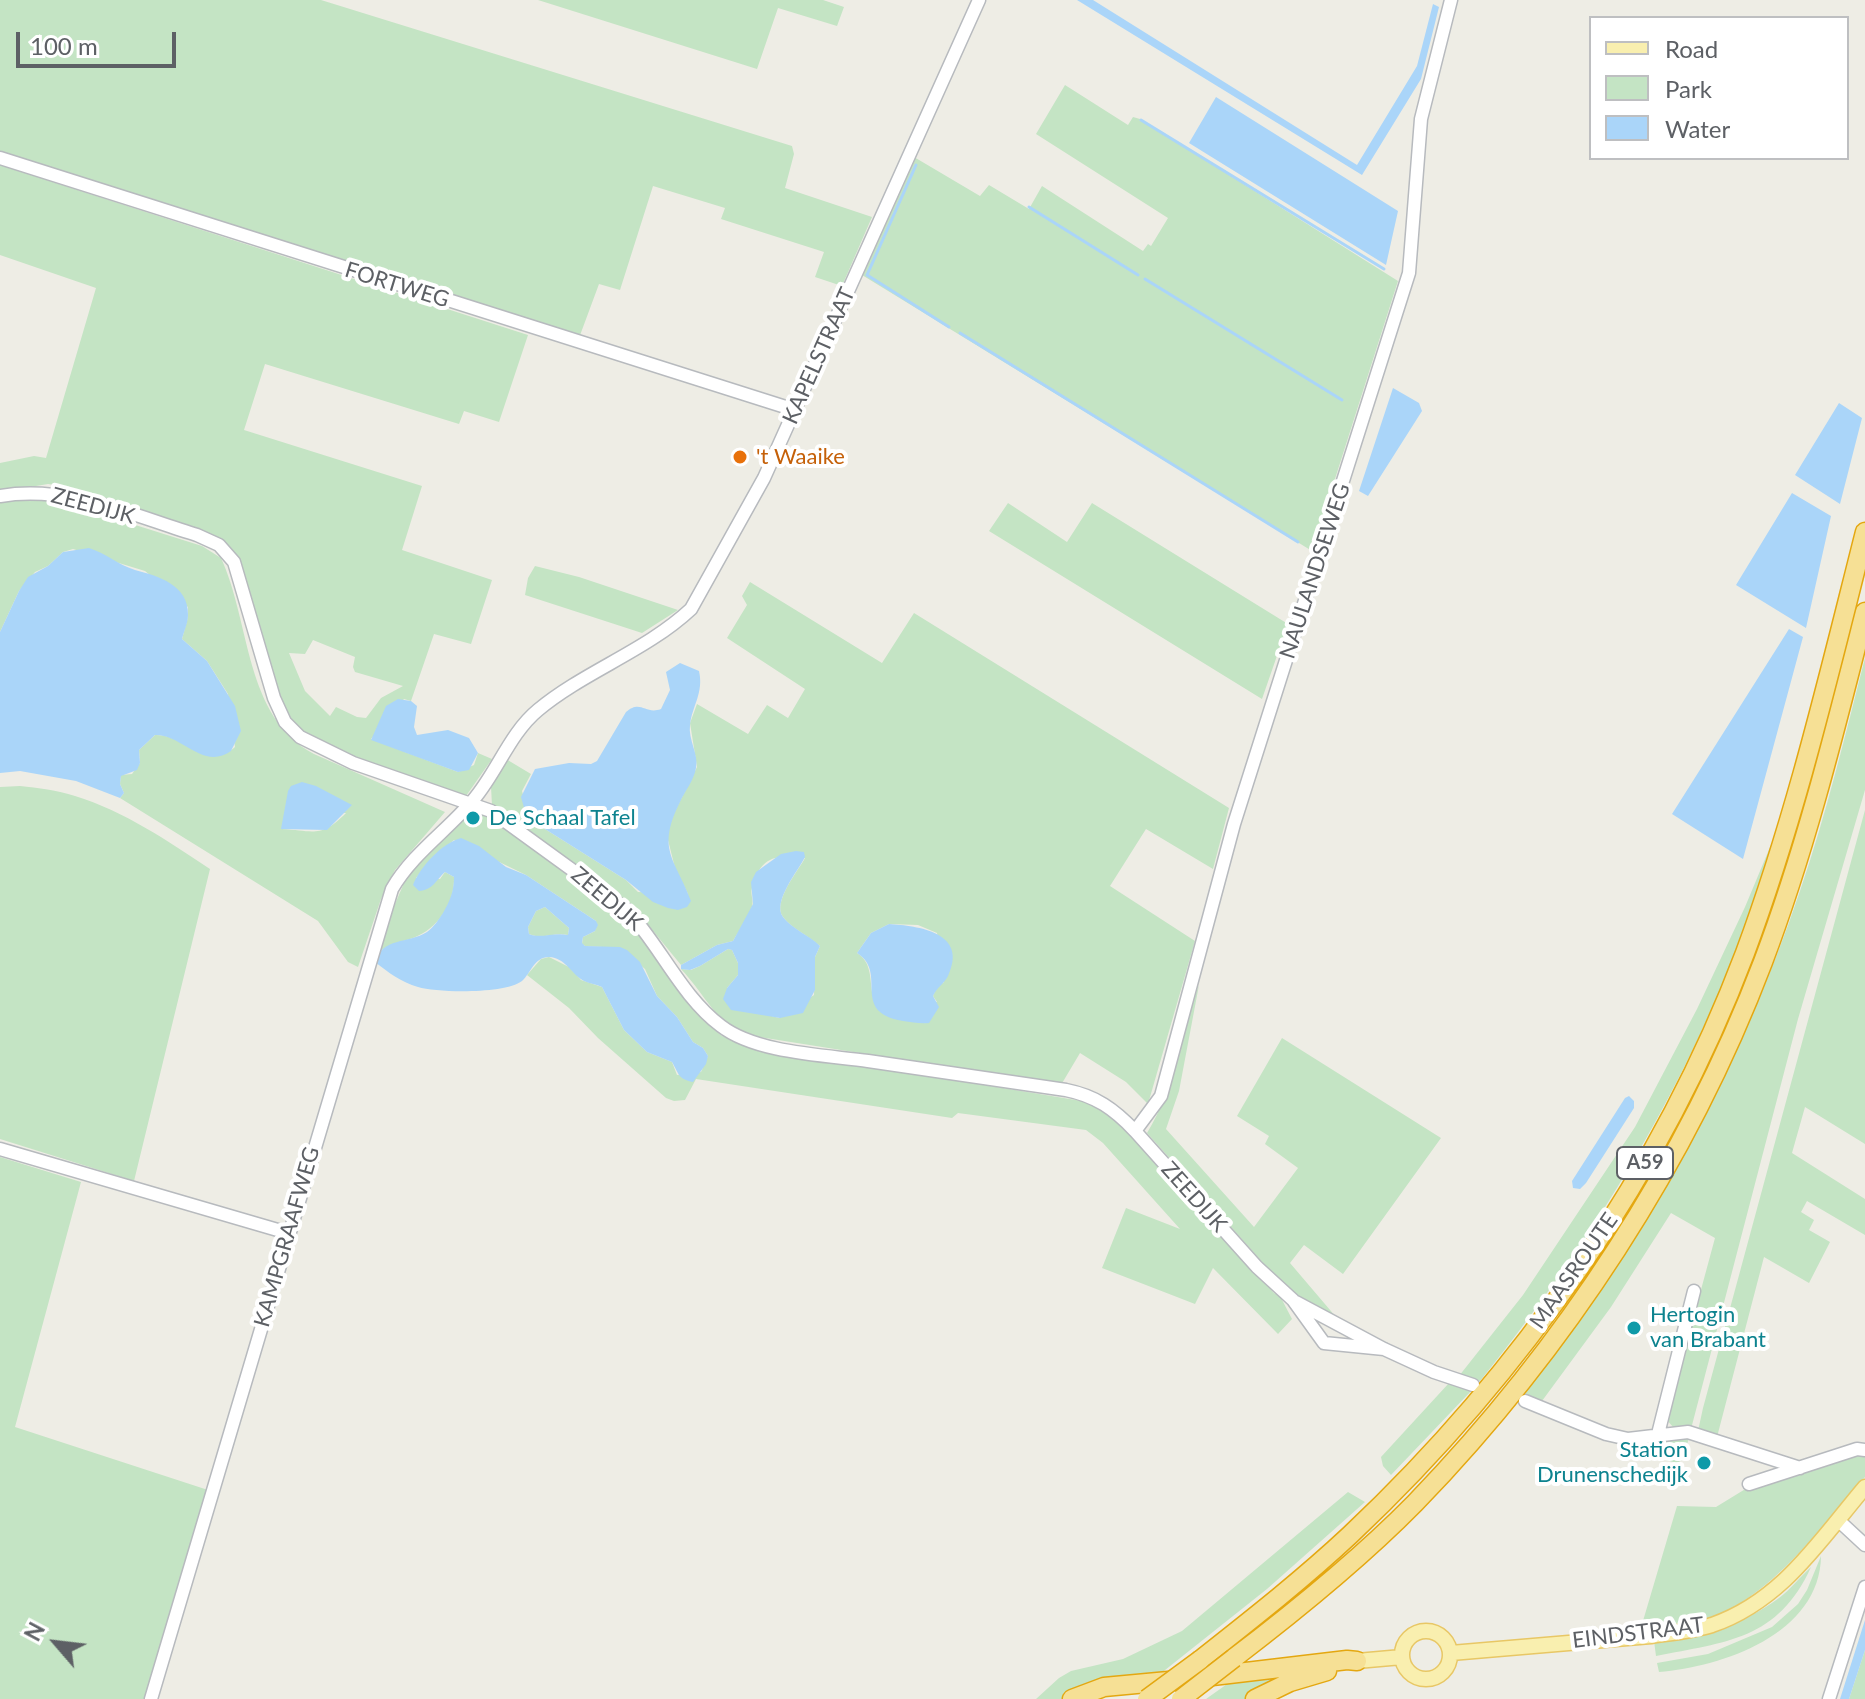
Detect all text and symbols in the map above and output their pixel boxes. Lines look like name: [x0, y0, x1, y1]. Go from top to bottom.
scale bar: [20, 16, 180, 66]
legend: [1589, 16, 1849, 160]
text: 100 m: [30, 31, 98, 60]
text: Road: [1665, 34, 1718, 63]
text: Park: [1665, 74, 1712, 103]
text: Water: [1665, 114, 1730, 143]
street label: FORTWEG: [342, 257, 452, 313]
street label: KAPELSTRAAT: [777, 284, 861, 428]
place label: 't Waaike: [756, 444, 845, 470]
marker: 't Waaike: [731, 448, 749, 466]
street label: NAULANDSEWEG: [1274, 480, 1356, 662]
street label: ZEEDIJK: [48, 482, 138, 530]
place label: De Schaal Tafel: [489, 805, 636, 831]
marker: De Schaal Tafel: [464, 809, 482, 827]
street label: ZEEDIJK: [566, 861, 648, 937]
street label: KAMPGRAAFWEG: [249, 1144, 325, 1330]
road number: A59: [1617, 1147, 1673, 1179]
street label: ZEEDIJK: [1156, 1156, 1232, 1238]
street label: MAASROUTE: [1524, 1208, 1624, 1334]
place label: Hertogin van Brabant: [1650, 1302, 1766, 1354]
marker: Hertogin van Brabant: [1625, 1319, 1643, 1337]
place label: Station Drunenschedijk: [1537, 1437, 1688, 1488]
marker: Station Drunenschedijk: [1695, 1454, 1713, 1472]
north arrow: [16, 1603, 96, 1683]
street label: EINDSTRAAT: [1571, 1612, 1705, 1654]
text: N: [18, 1618, 50, 1645]

